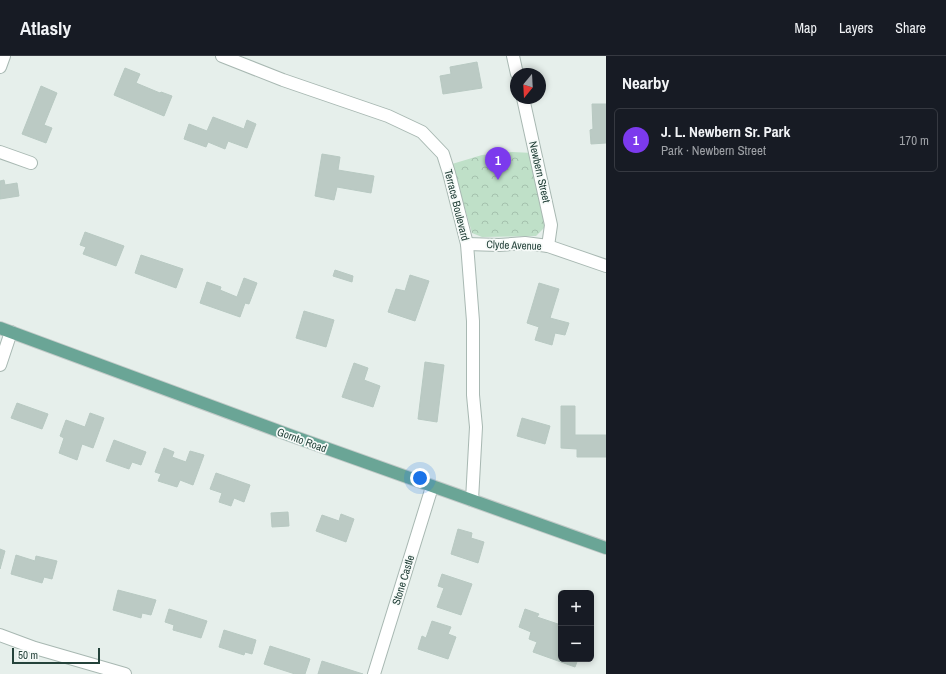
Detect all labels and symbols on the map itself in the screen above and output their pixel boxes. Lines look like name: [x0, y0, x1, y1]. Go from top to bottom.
north arrow: [510, 68, 546, 104]
street label: Newbern Street: [526, 140, 554, 205]
pin: 1: [485, 147, 511, 180]
street label: Terrace Boulevard: [441, 168, 473, 242]
street label: Clyde Avenue: [486, 237, 542, 253]
street label: Gornto Road: [275, 425, 329, 455]
your location: [410, 468, 430, 488]
street label: Stone Castle: [389, 553, 417, 607]
scale bar: [12, 646, 100, 665]

